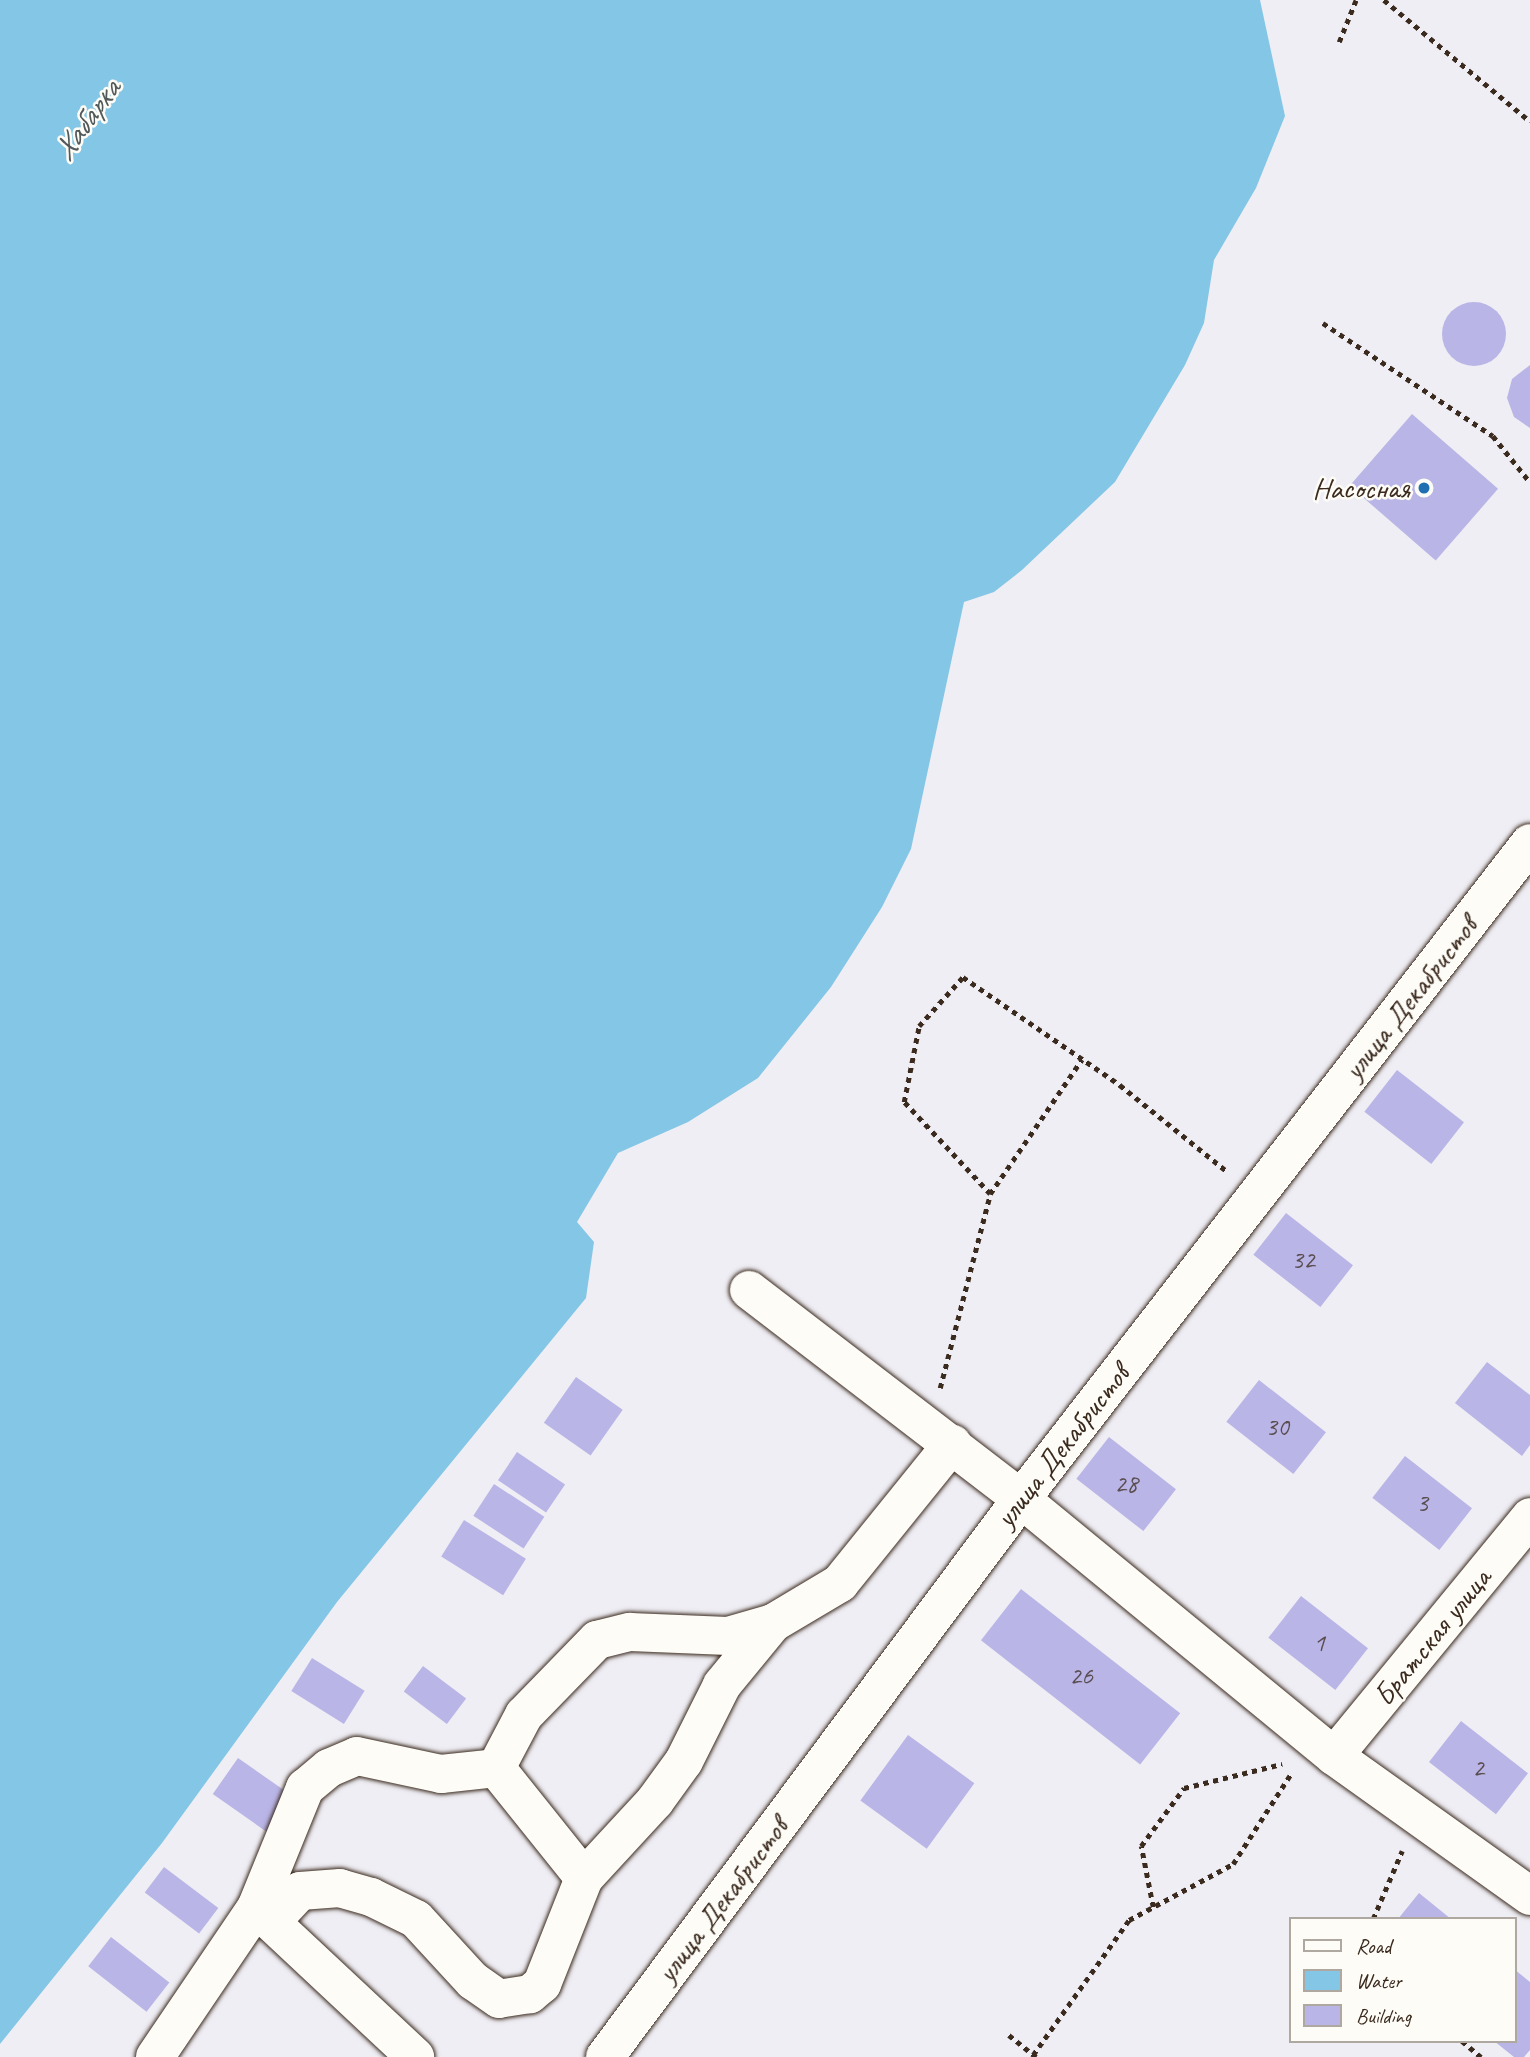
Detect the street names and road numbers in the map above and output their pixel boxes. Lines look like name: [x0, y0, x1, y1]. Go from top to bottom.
street label: улица Декабристов: [1335, 909, 1485, 1087]
street label: улица Декабристов: [987, 1357, 1137, 1535]
street label: Братская улица: [1365, 1561, 1499, 1713]
street label: улица Декабристов: [648, 1810, 796, 1990]

